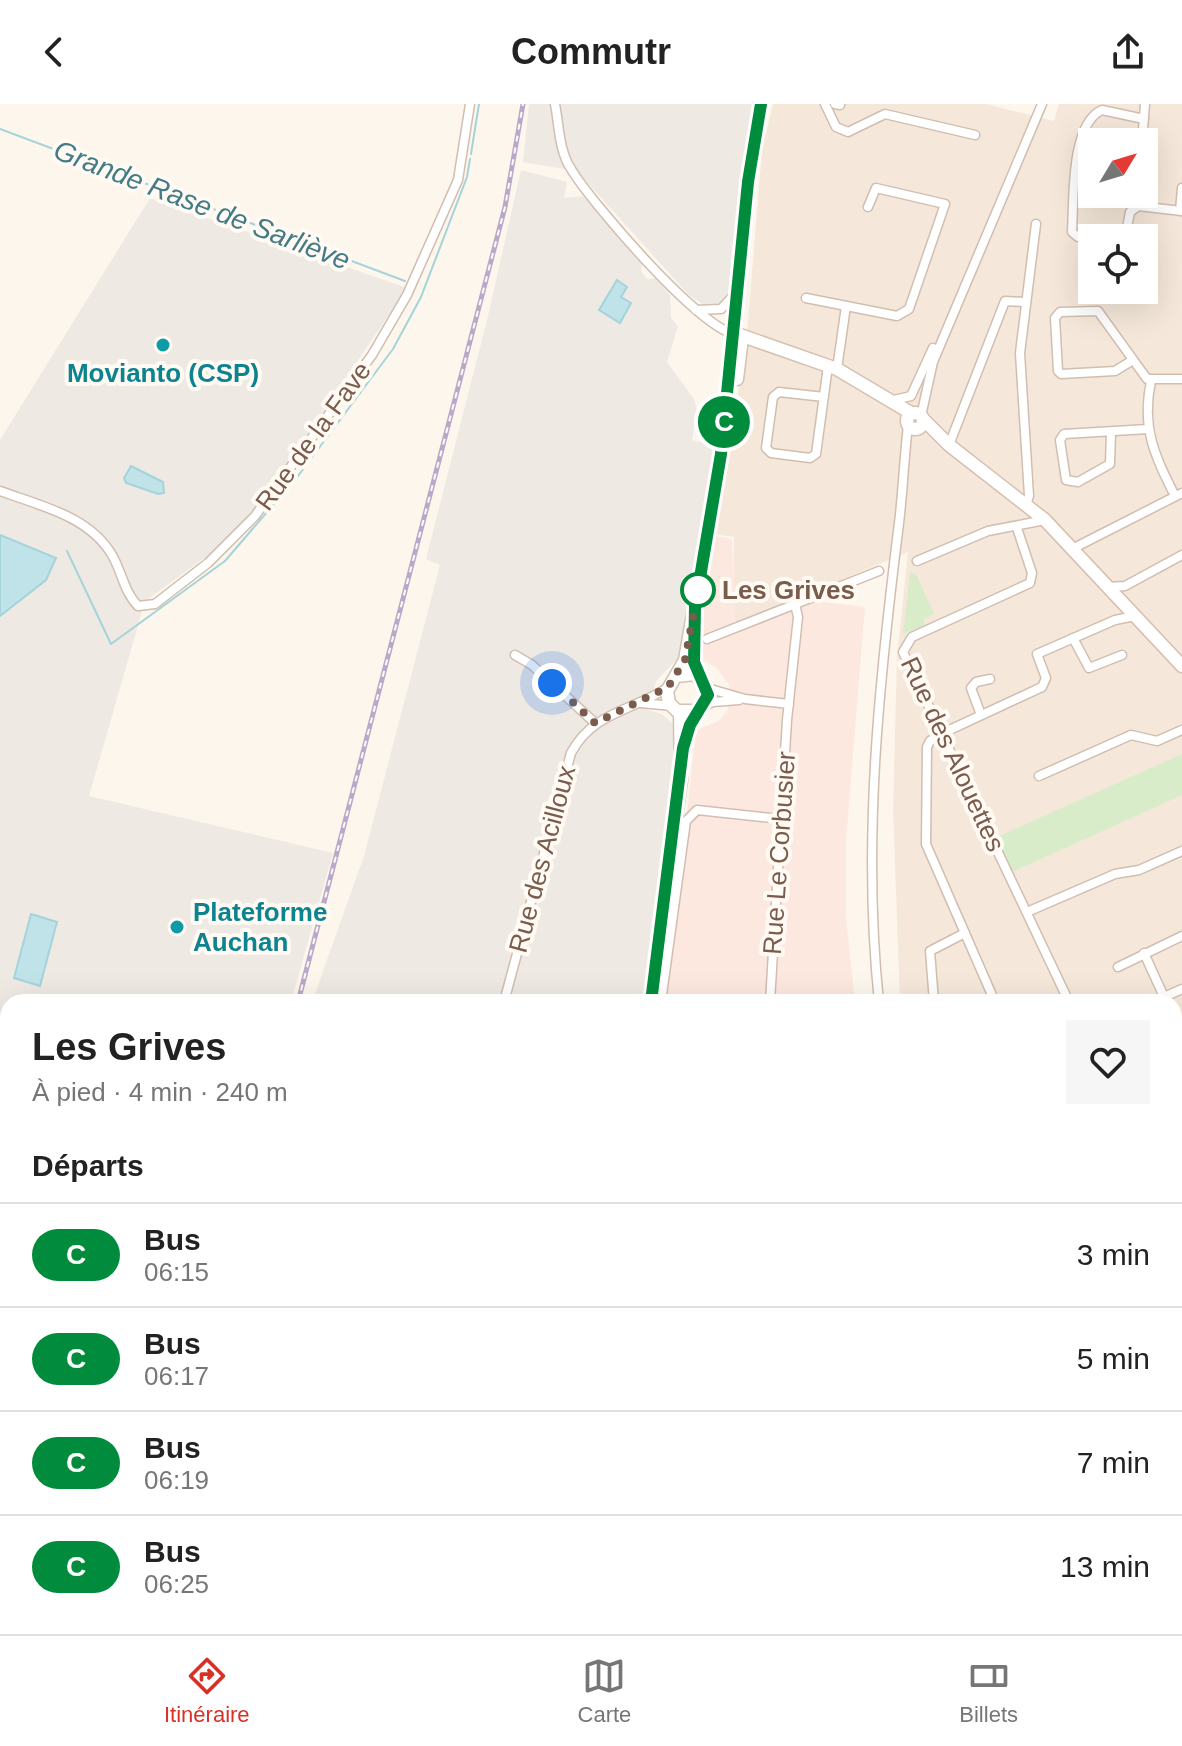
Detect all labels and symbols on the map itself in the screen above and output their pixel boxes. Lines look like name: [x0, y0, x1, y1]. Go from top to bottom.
north arrow: [1078, 128, 1158, 208]
water label: Grande Rase de Sarliève: [50, 134, 354, 276]
marker: Movianto (CSP): [154, 336, 172, 354]
street label: Rue de la Fave: [249, 356, 377, 516]
place label: Movianto (CSP): [67, 358, 259, 388]
line badge: C: [698, 396, 750, 448]
marker: Les Grives: [681, 573, 715, 607]
place label: Les Grives: [722, 575, 855, 605]
street label: Rue des Alouettes: [895, 652, 1011, 856]
your location: [532, 663, 572, 703]
street label: Rue Le Corbusier: [757, 750, 801, 956]
street label: Rue des Acilloux: [503, 762, 581, 956]
place label: Plateforme Auchan: [193, 897, 327, 957]
marker: Plateforme Auchan: [168, 918, 186, 936]

